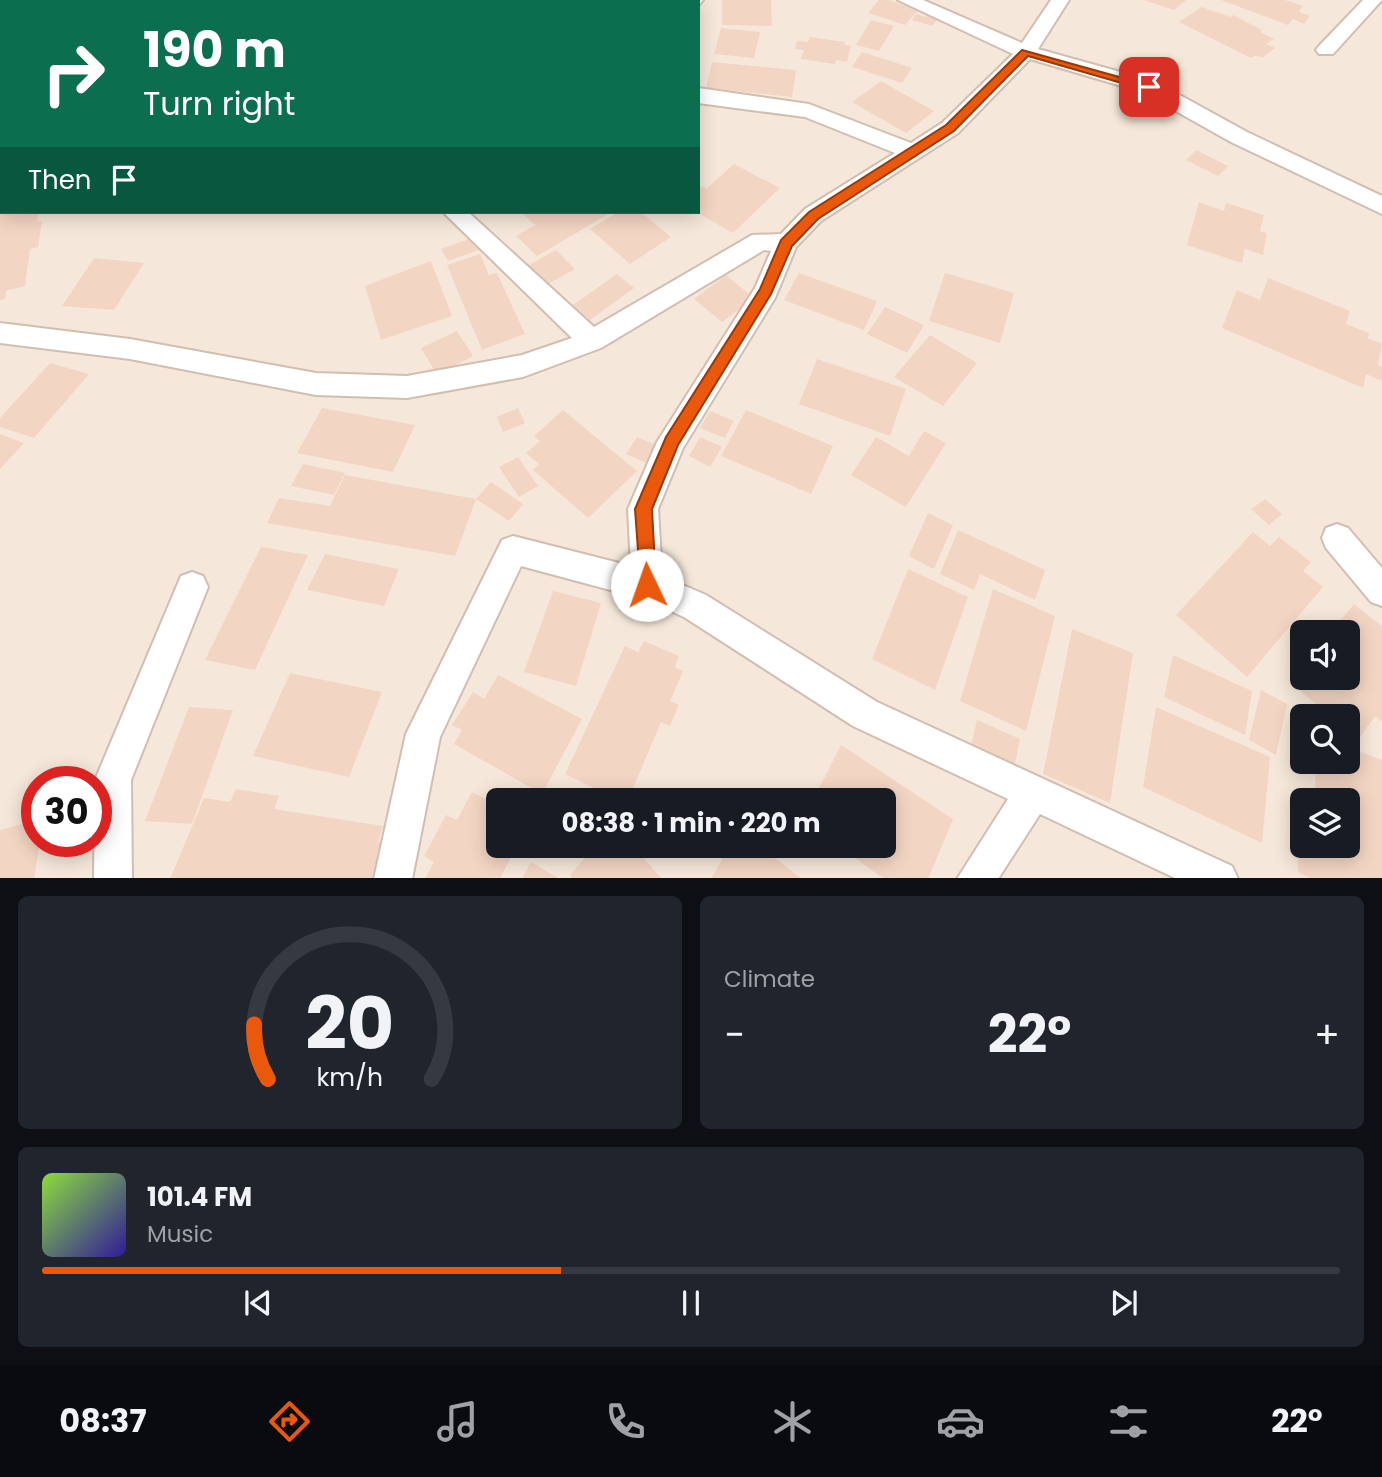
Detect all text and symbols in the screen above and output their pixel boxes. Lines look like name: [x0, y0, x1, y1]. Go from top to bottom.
text: 190 m: [143, 16, 286, 84]
icon: right: [28, 28, 119, 119]
pin: [1119, 57, 1179, 117]
icon: arrive: [1130, 68, 1168, 106]
text: Turn right: [143, 81, 295, 126]
icon: arrive: [105, 161, 143, 199]
text: Then: [28, 162, 91, 198]
position arrow: [610, 548, 684, 622]
map controls: [1290, 620, 1360, 858]
button: sound: [1290, 620, 1360, 690]
button: search: [1290, 704, 1360, 774]
speed limit sign: 30: [21, 766, 112, 857]
button: layers: [1290, 788, 1360, 858]
text: 08:38 · 1 min · 220 m: [561, 805, 821, 841]
text: Climate: [724, 963, 815, 995]
text: 20: [305, 973, 395, 1074]
text: 22°: [988, 998, 1071, 1071]
text: −: [724, 1008, 745, 1061]
text: +: [1314, 1008, 1340, 1061]
text: km/h: [317, 1059, 383, 1094]
text: 101.4 FM: [147, 1179, 252, 1215]
text: Music: [147, 1218, 213, 1250]
icon: previous: [239, 1284, 277, 1322]
icon: pause: [672, 1284, 710, 1322]
icon: next: [1105, 1284, 1143, 1322]
icon: directions: [265, 1397, 314, 1446]
icon: music: [433, 1397, 482, 1446]
icon: phone: [601, 1397, 650, 1446]
icon: climate: [768, 1397, 817, 1446]
icon: car: [936, 1397, 985, 1446]
icon: filters: [1104, 1397, 1153, 1446]
text: 08:37: [59, 1398, 147, 1443]
text: 22°: [1271, 1398, 1323, 1443]

